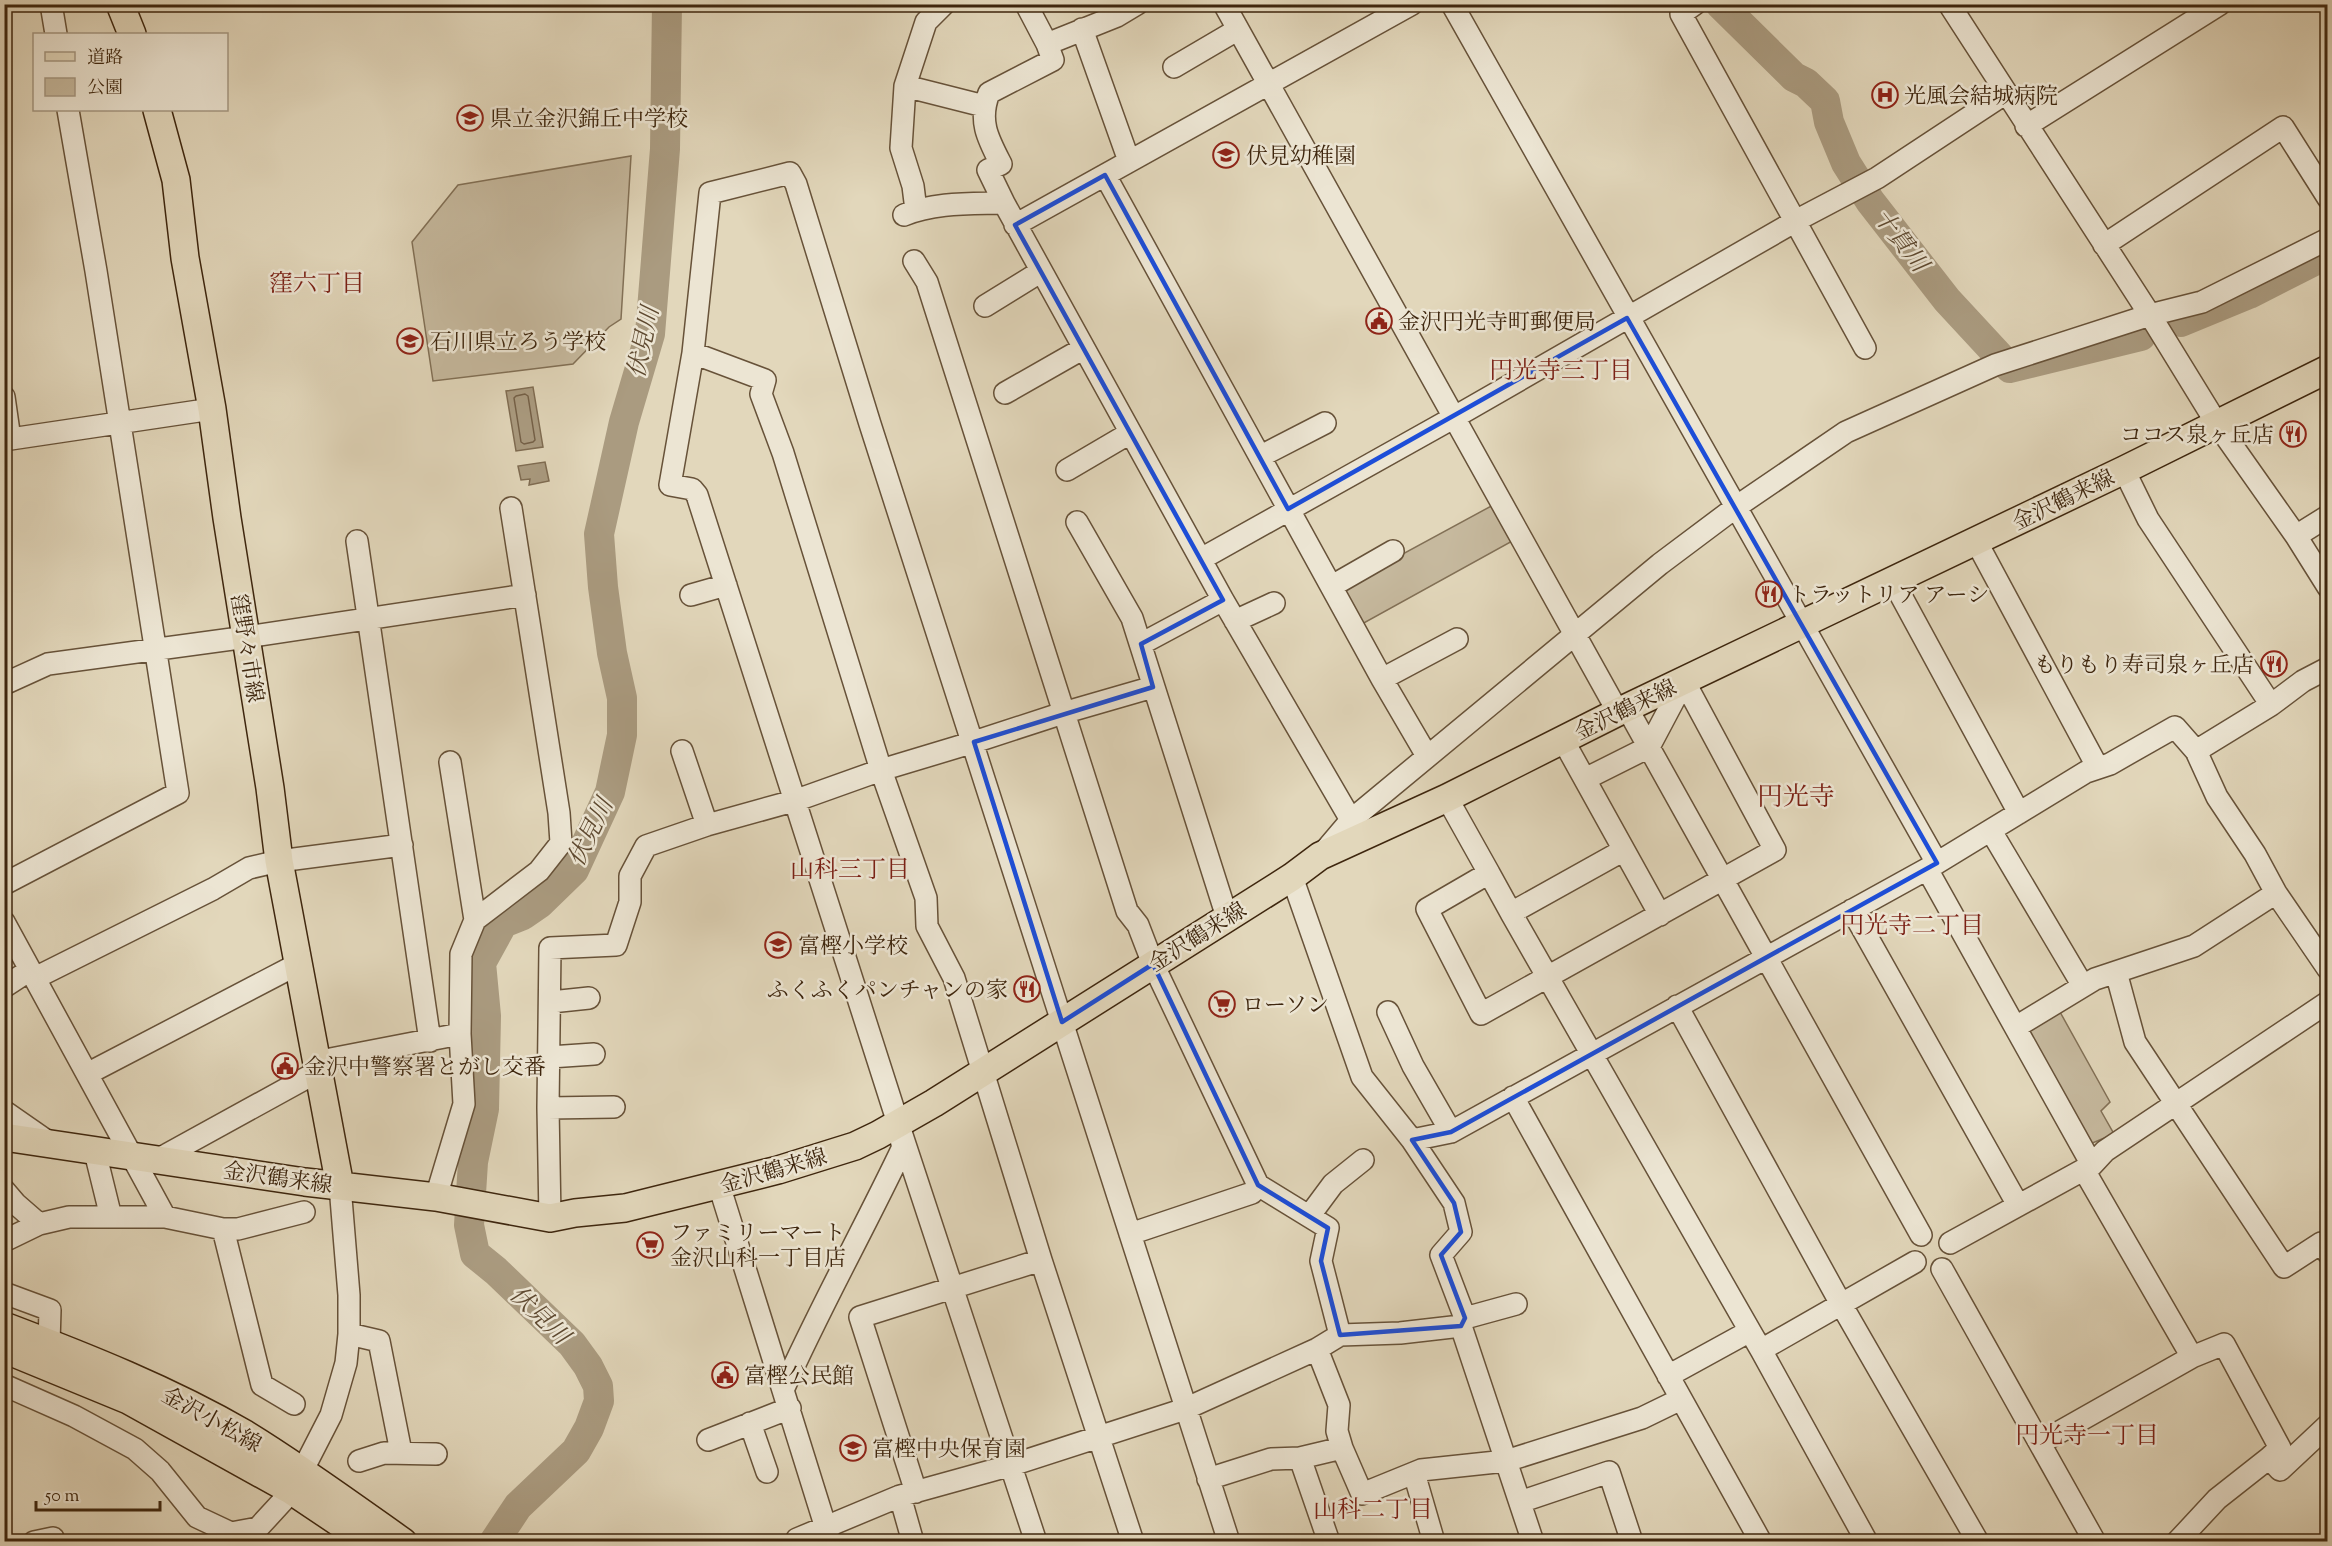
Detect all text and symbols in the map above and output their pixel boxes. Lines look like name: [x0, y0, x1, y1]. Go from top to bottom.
legend: [33, 33, 228, 111]
text: 道路: [87, 46, 123, 72]
text: 公園: [87, 76, 123, 102]
hospital icon: 光風会結城病院: [1870, 80, 1900, 110]
place label: 光風会結城病院: [1904, 82, 2058, 114]
school or university icon: 県立金沢錦丘中学校: [455, 103, 485, 133]
place label: 県立金沢錦丘中学校: [490, 105, 688, 137]
school or university icon: 伏見幼稚園: [1211, 140, 1241, 170]
place label: 伏見幼稚園: [1246, 142, 1356, 174]
water label: 十貫川: [1864, 202, 1937, 282]
district label: 窪六丁目: [269, 268, 365, 302]
water label: 伏見川: [621, 301, 670, 381]
public building icon: 金沢円光寺町郵便局: [1364, 306, 1394, 336]
place label: 金沢円光寺町郵便局: [1398, 308, 1596, 340]
school or university icon: 石川県立ろう学校: [395, 326, 425, 356]
place label: 石川県立ろう学校: [430, 328, 606, 360]
district label: 円光寺三丁目: [1489, 355, 1633, 389]
restaurant icon: ココス泉ヶ丘店: [2278, 419, 2308, 449]
place label: ココス泉ヶ丘店: [2120, 421, 2274, 453]
street label: 金沢鶴来線: [2008, 463, 2121, 540]
restaurant icon: トラットリア アーシ: [1754, 579, 1784, 609]
place label: トラットリア アーシ: [1788, 581, 1989, 613]
street label: 窪野々市線: [221, 592, 269, 705]
restaurant icon: もりもり寿司泉ヶ丘店: [2259, 649, 2289, 679]
place label: もりもり寿司泉ヶ丘店: [2034, 651, 2254, 683]
street label: 金沢鶴来線: [1570, 673, 1683, 750]
district label: 円光寺: [1757, 780, 1835, 817]
water label: 伏見川: [561, 790, 624, 873]
district label: 山科三丁目: [790, 854, 910, 888]
street label: 金沢鶴来線: [1143, 896, 1254, 981]
district label: 円光寺二丁目: [1840, 910, 1984, 944]
school or university icon: 富樫小学校: [763, 930, 793, 960]
place label: 富樫小学校: [798, 932, 908, 964]
restaurant icon: ふくふくパンチャンの家: [1012, 974, 1042, 1004]
place label: ふくふくパンチャンの家: [767, 976, 1008, 1008]
supermarket icon: ローソン: [1207, 989, 1237, 1019]
place label: ローソン: [1242, 991, 1329, 1023]
public building icon: 金沢中警察署とがし交番: [270, 1051, 300, 1081]
place label: 金沢中警察署とがし交番: [304, 1053, 546, 1085]
street label: 金沢鶴来線: [717, 1142, 831, 1203]
street label: 金沢鶴来線: [221, 1156, 334, 1203]
place label: ファミリーマート 金沢山科一丁目店: [670, 1219, 846, 1276]
supermarket icon: ファミリーマート 金沢山科一丁目店: [635, 1230, 665, 1260]
water label: 伏見川: [501, 1279, 578, 1356]
public building icon: 富樫公民館: [710, 1360, 740, 1390]
place label: 富樫公民館: [744, 1362, 854, 1394]
street label: 金沢小松線: [155, 1381, 266, 1462]
district label: 円光寺一丁目: [2015, 1420, 2159, 1454]
school or university icon: 富樫中央保育園: [838, 1433, 868, 1463]
place label: 富樫中央保育園: [872, 1435, 1026, 1467]
scale bar: [36, 1474, 160, 1512]
text: 50 m: [44, 1484, 80, 1510]
district label: 山科二丁目: [1313, 1494, 1433, 1528]

